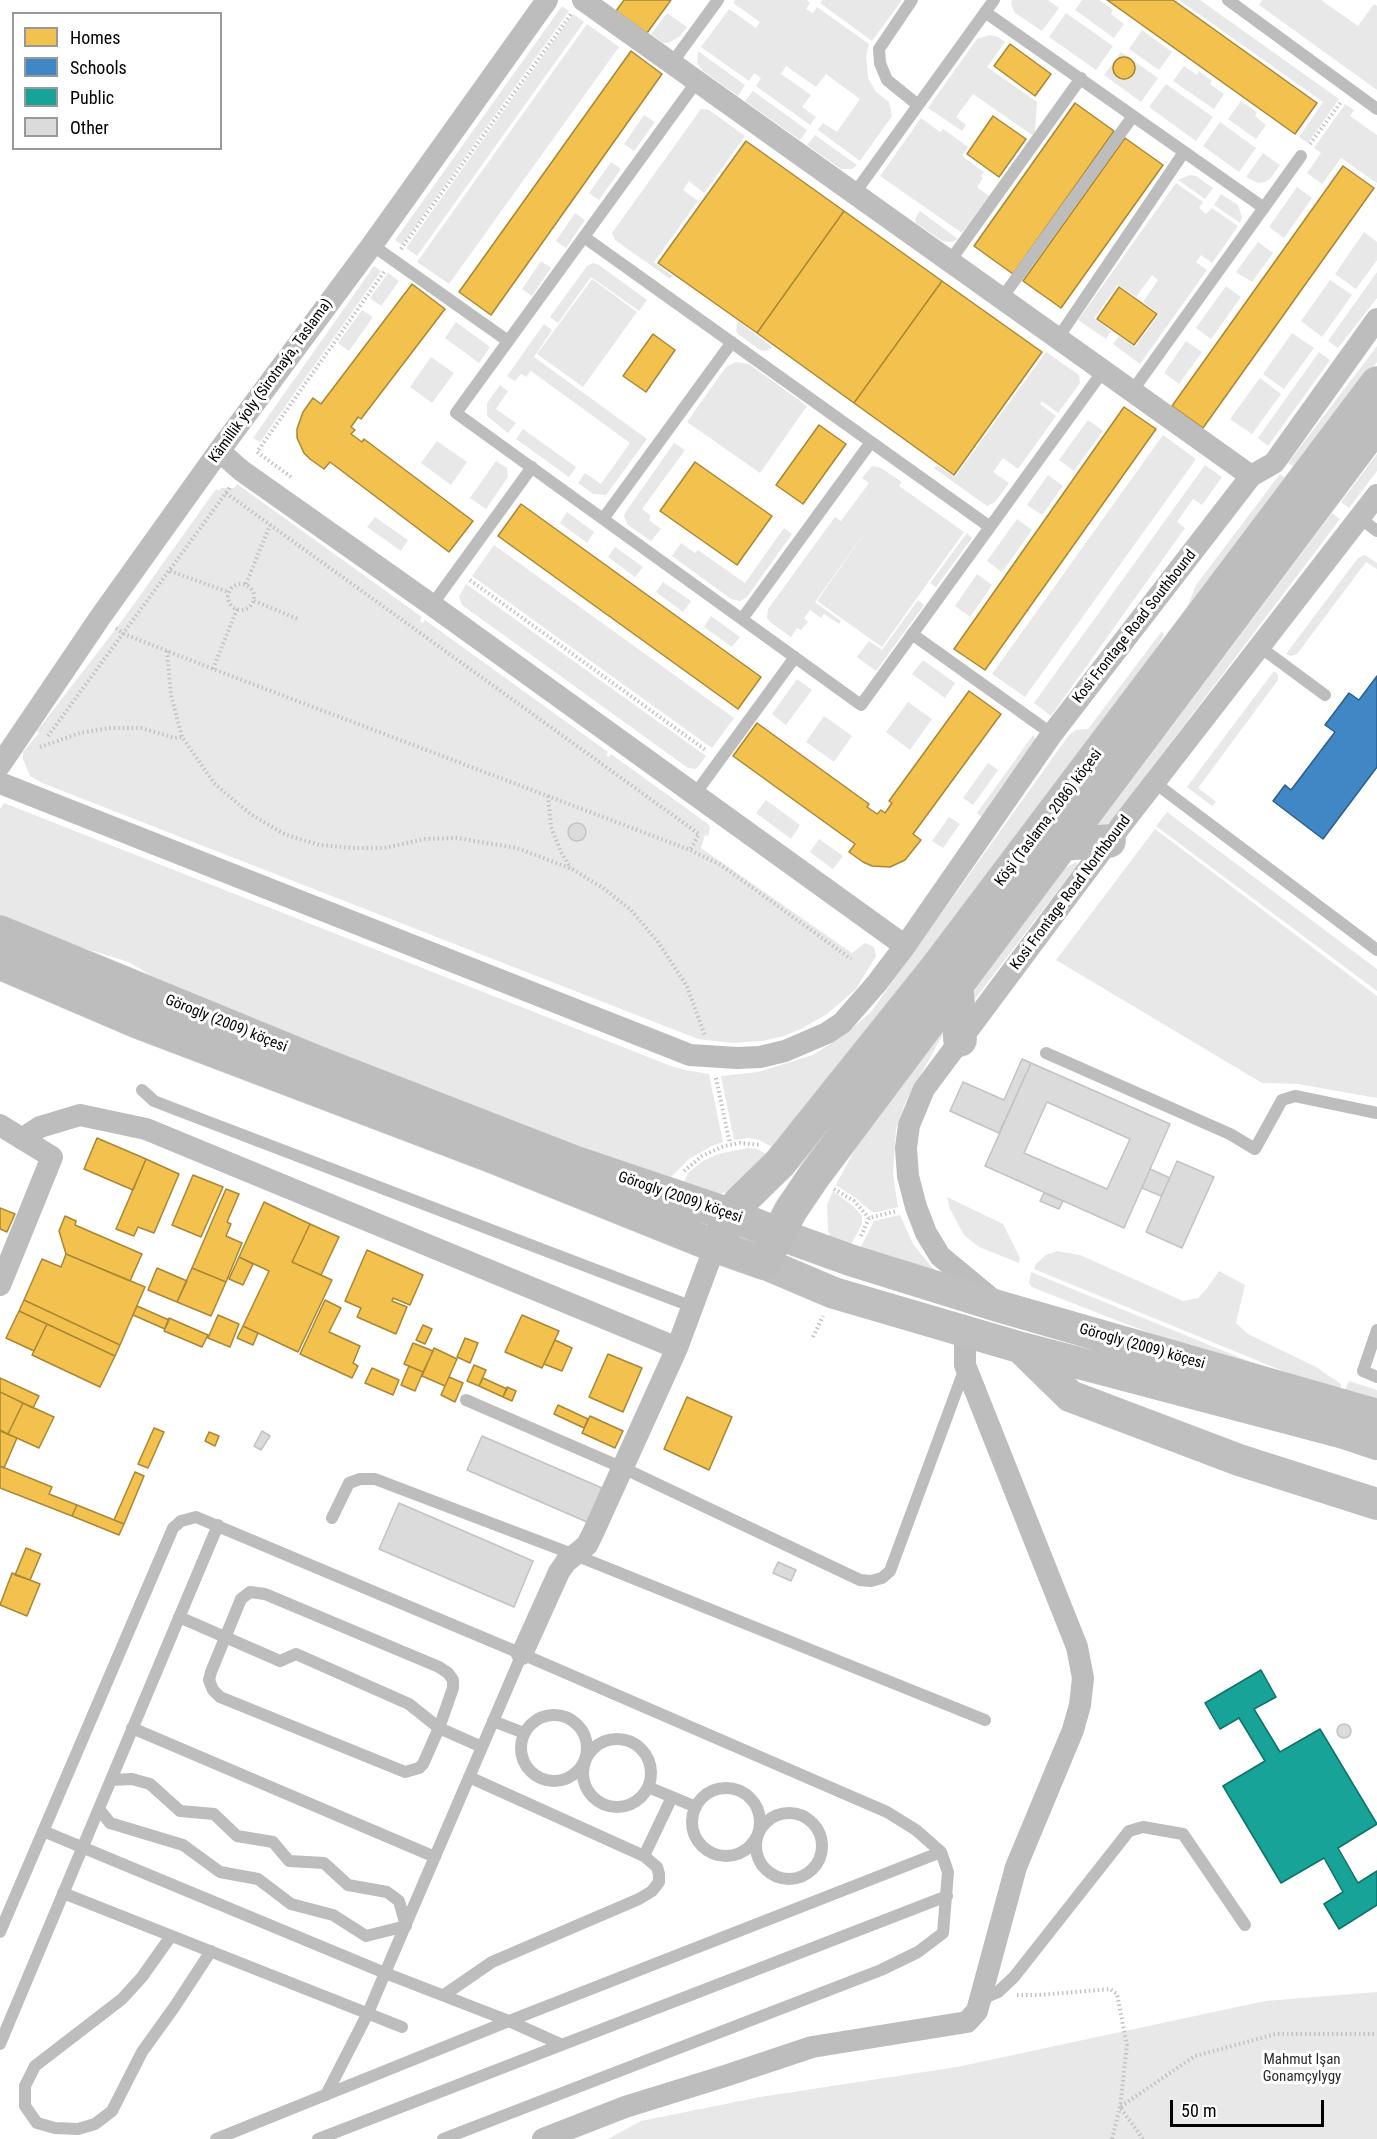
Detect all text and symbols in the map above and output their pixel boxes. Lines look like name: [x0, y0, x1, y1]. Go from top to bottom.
legend: [12, 12, 222, 150]
text: Homes: [70, 27, 120, 48]
text: Schools: [70, 57, 127, 78]
text: Public: [70, 87, 114, 108]
text: Other: [70, 117, 109, 138]
street label: Kämillik ýoly (Sirotnaýa, Taslama): [205, 295, 337, 467]
street label: Kosi Frontage Road Southbound: [1070, 547, 1200, 707]
street label: Köşi (Taslama, 2086) köçesi: [992, 746, 1106, 890]
street label: Kosi Frontage Road Northbound: [1007, 812, 1135, 974]
street label: Görogly (2009) köçesi: [162, 991, 290, 1057]
street label: Görogly (2009) köçesi: [616, 1168, 744, 1228]
street label: Görogly (2009) köçesi: [1077, 1320, 1207, 1374]
park label: Mahmut Işan Gonamçylygy: [1263, 2051, 1341, 2086]
scale bar: [1173, 2088, 1328, 2126]
text: 50 m: [1181, 2100, 1216, 2121]

